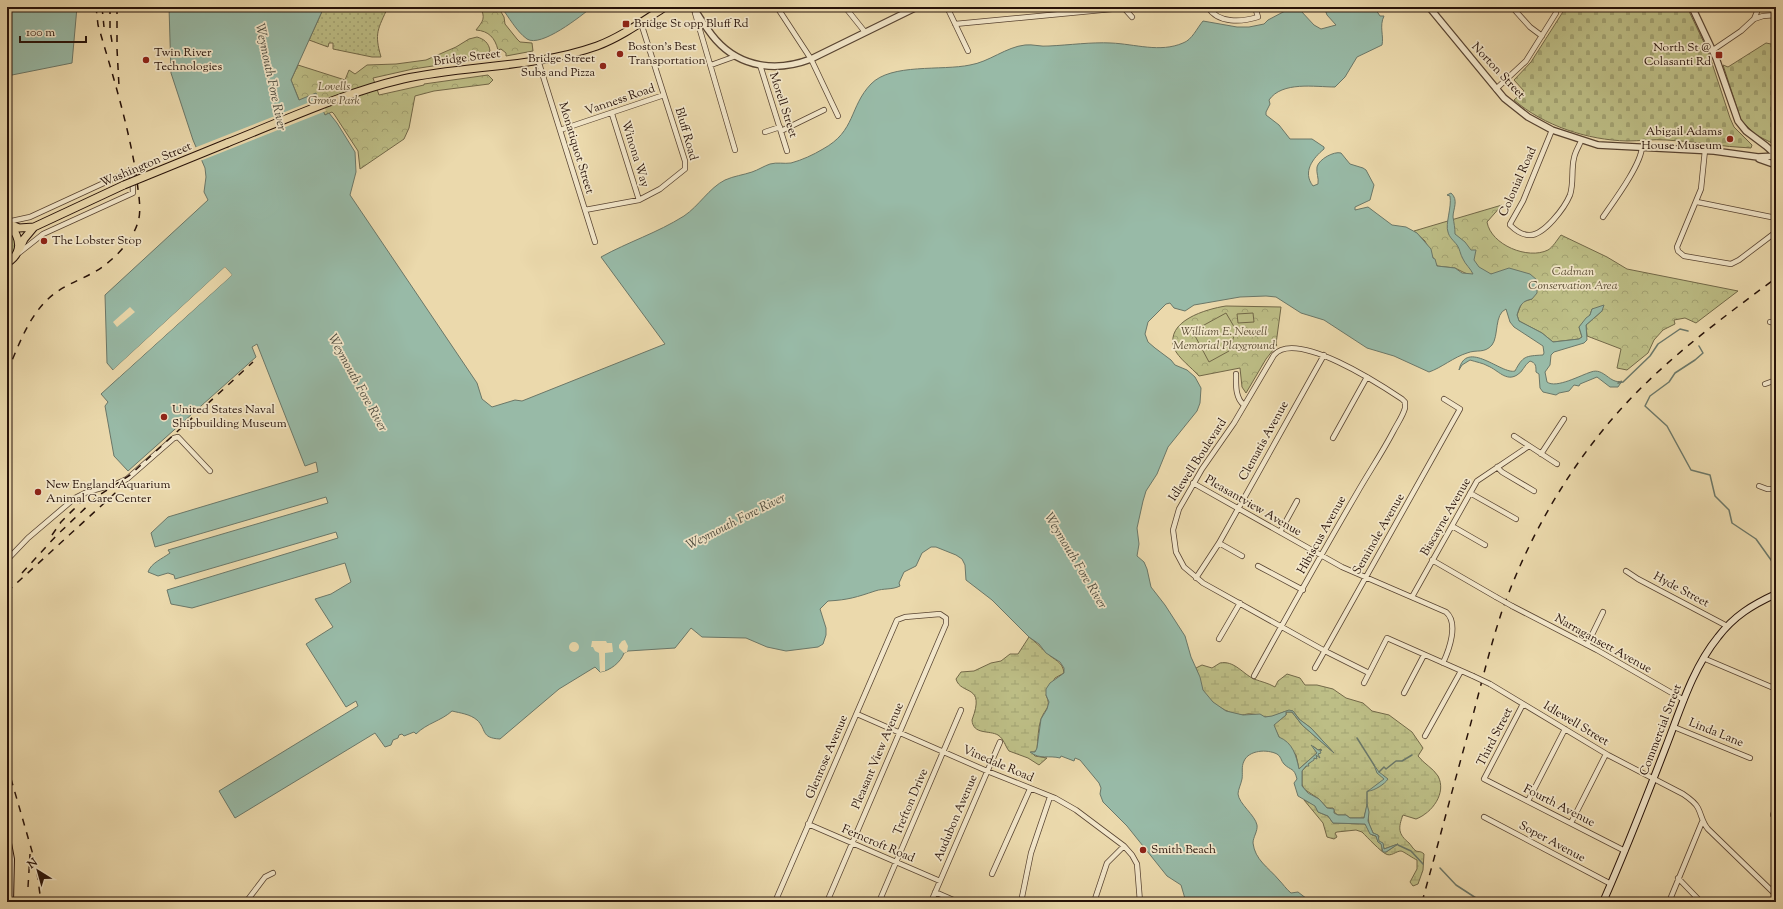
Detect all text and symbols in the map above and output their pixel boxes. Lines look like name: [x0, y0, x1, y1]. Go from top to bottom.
place label: Bridge St opp Bluff Rd: [634, 15, 749, 33]
scale bar: [20, 18, 86, 44]
marker: Bridge St opp Bluff Rd: [621, 19, 631, 29]
water label: Weymouth Fore River: [250, 22, 290, 133]
text: 100 m: [26, 24, 55, 42]
place label: Boston's Best Transportation: [628, 38, 706, 70]
street label: Norton Street: [1467, 39, 1529, 103]
place label: North St @ Colasanti Rd: [1644, 39, 1711, 71]
place label: Twin River Technologies: [154, 44, 222, 76]
street label: Bridge Street: [433, 45, 501, 71]
marker: Boston's Best Transportation: [615, 49, 625, 59]
place label: Bridge Street Subs and Pizza: [521, 50, 595, 82]
marker: North St @ Colasanti Rd: [1714, 50, 1724, 60]
marker: Twin River Technologies: [141, 55, 151, 65]
marker: Bridge Street Subs and Pizza: [598, 61, 608, 71]
street label: Morell Street: [764, 70, 802, 140]
park label: Lovells Grove Park: [308, 78, 361, 110]
street label: Vanness Road: [582, 80, 658, 120]
street label: Monatiquot Street: [554, 100, 598, 196]
street label: Bluff Road: [670, 105, 702, 163]
street label: Winona Way: [616, 119, 654, 190]
place label: Abigail Adams House Museum: [1641, 123, 1722, 155]
marker: Abigail Adams House Museum: [1725, 134, 1735, 144]
street label: Washington Street: [98, 138, 194, 192]
street label: Colonial Road: [1495, 144, 1541, 220]
place label: The Lobster Stop: [52, 232, 142, 250]
marker: The Lobster Stop: [39, 236, 49, 246]
park label: Cadman Conservation Area: [1528, 263, 1618, 295]
park label: William E. Newell Memorial Playground: [1173, 323, 1275, 355]
water label: Weymouth Fore River: [323, 331, 392, 436]
street label: Clematis Avenue: [1235, 397, 1294, 484]
place label: United States Naval Shipbuilding Museum: [172, 401, 287, 433]
marker: United States Naval Shipbuilding Museum: [159, 412, 169, 422]
street label: Idlewell Boulevard: [1164, 415, 1232, 505]
street label: Pleasantview Avenue: [1201, 471, 1305, 541]
street label: Biscayne Avenue: [1416, 474, 1476, 559]
place label: New England Aquarium Animal Care Center: [46, 476, 170, 508]
marker: New England Aquarium Animal Care Center: [33, 487, 43, 497]
water label: Weymouth Fore River: [683, 489, 789, 555]
street label: Seminole Avenue: [1348, 490, 1410, 578]
street label: Hibiscus Avenue: [1293, 492, 1351, 577]
water label: Weymouth Fore River: [1039, 510, 1111, 613]
street label: Hyde Street: [1650, 568, 1712, 612]
street label: Narragansett Avenue: [1551, 610, 1655, 678]
street label: Commercial Street: [1635, 682, 1687, 778]
street label: Idlewell Street: [1540, 697, 1612, 751]
street label: Pleasant View Avenue: [847, 699, 909, 812]
street label: Third Street: [1473, 705, 1517, 769]
street label: Glenrose Avenue: [801, 712, 853, 802]
street label: Linda Lane: [1686, 714, 1747, 752]
street label: Vinedale Road: [960, 741, 1037, 787]
street label: Trefton Drive: [889, 766, 933, 838]
street label: Audubon Avenue: [930, 772, 983, 864]
street label: Fourth Avenue: [1520, 780, 1598, 832]
street label: Soper Avenue: [1516, 817, 1589, 867]
street label: Ferncroft Road: [839, 821, 918, 868]
place label: Smith Beach: [1151, 841, 1216, 859]
marker: Smith Beach: [1138, 845, 1148, 855]
north arrow: [18, 851, 58, 891]
text: N: [23, 855, 41, 873]

